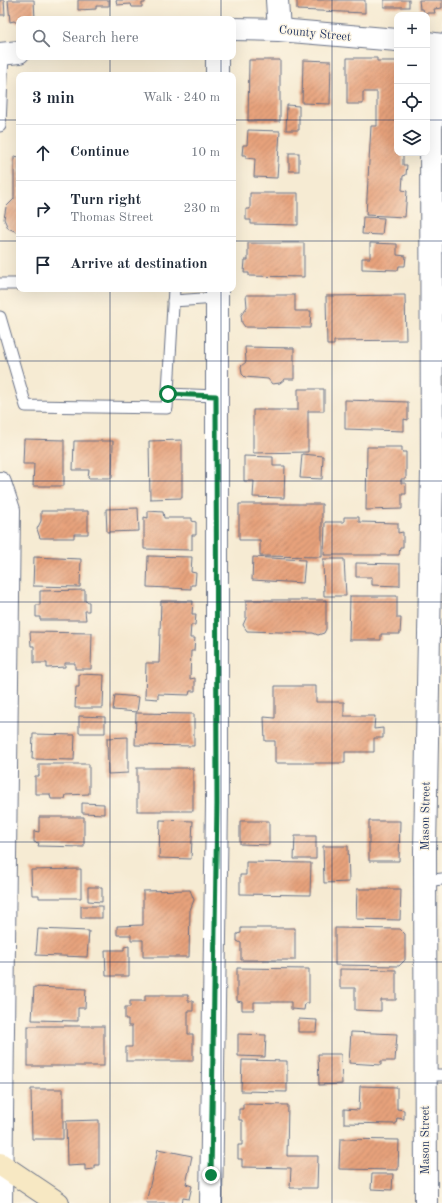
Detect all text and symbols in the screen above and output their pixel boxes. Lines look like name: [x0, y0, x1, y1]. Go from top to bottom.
map controls: [394, 12, 430, 156]
button: +: [394, 12, 430, 48]
search box: [16, 16, 236, 60]
street label: County Street: [278, 24, 352, 44]
icon: search: [30, 27, 52, 49]
text: Search here: [62, 31, 139, 46]
button: −: [394, 48, 430, 84]
button: locate: [394, 84, 430, 120]
text: 3 min: [32, 90, 75, 107]
text: Walk · 240 m: [143, 91, 220, 104]
button: layers: [394, 120, 430, 156]
icon: ahead: [32, 142, 54, 164]
text: Continue: [70, 145, 129, 160]
text: 10 m: [191, 146, 220, 159]
text: Turn right: [70, 193, 141, 208]
icon: right: [32, 198, 54, 220]
text: 230 m: [183, 202, 220, 215]
text: Thomas Street: [70, 211, 153, 224]
icon: arrive: [32, 254, 54, 276]
text: Arrive at destination: [70, 257, 208, 272]
route start: [159, 385, 177, 403]
street label: Mason Street: [419, 782, 433, 850]
street label: Mason Street: [420, 1106, 432, 1174]
route end: [202, 1166, 220, 1184]

